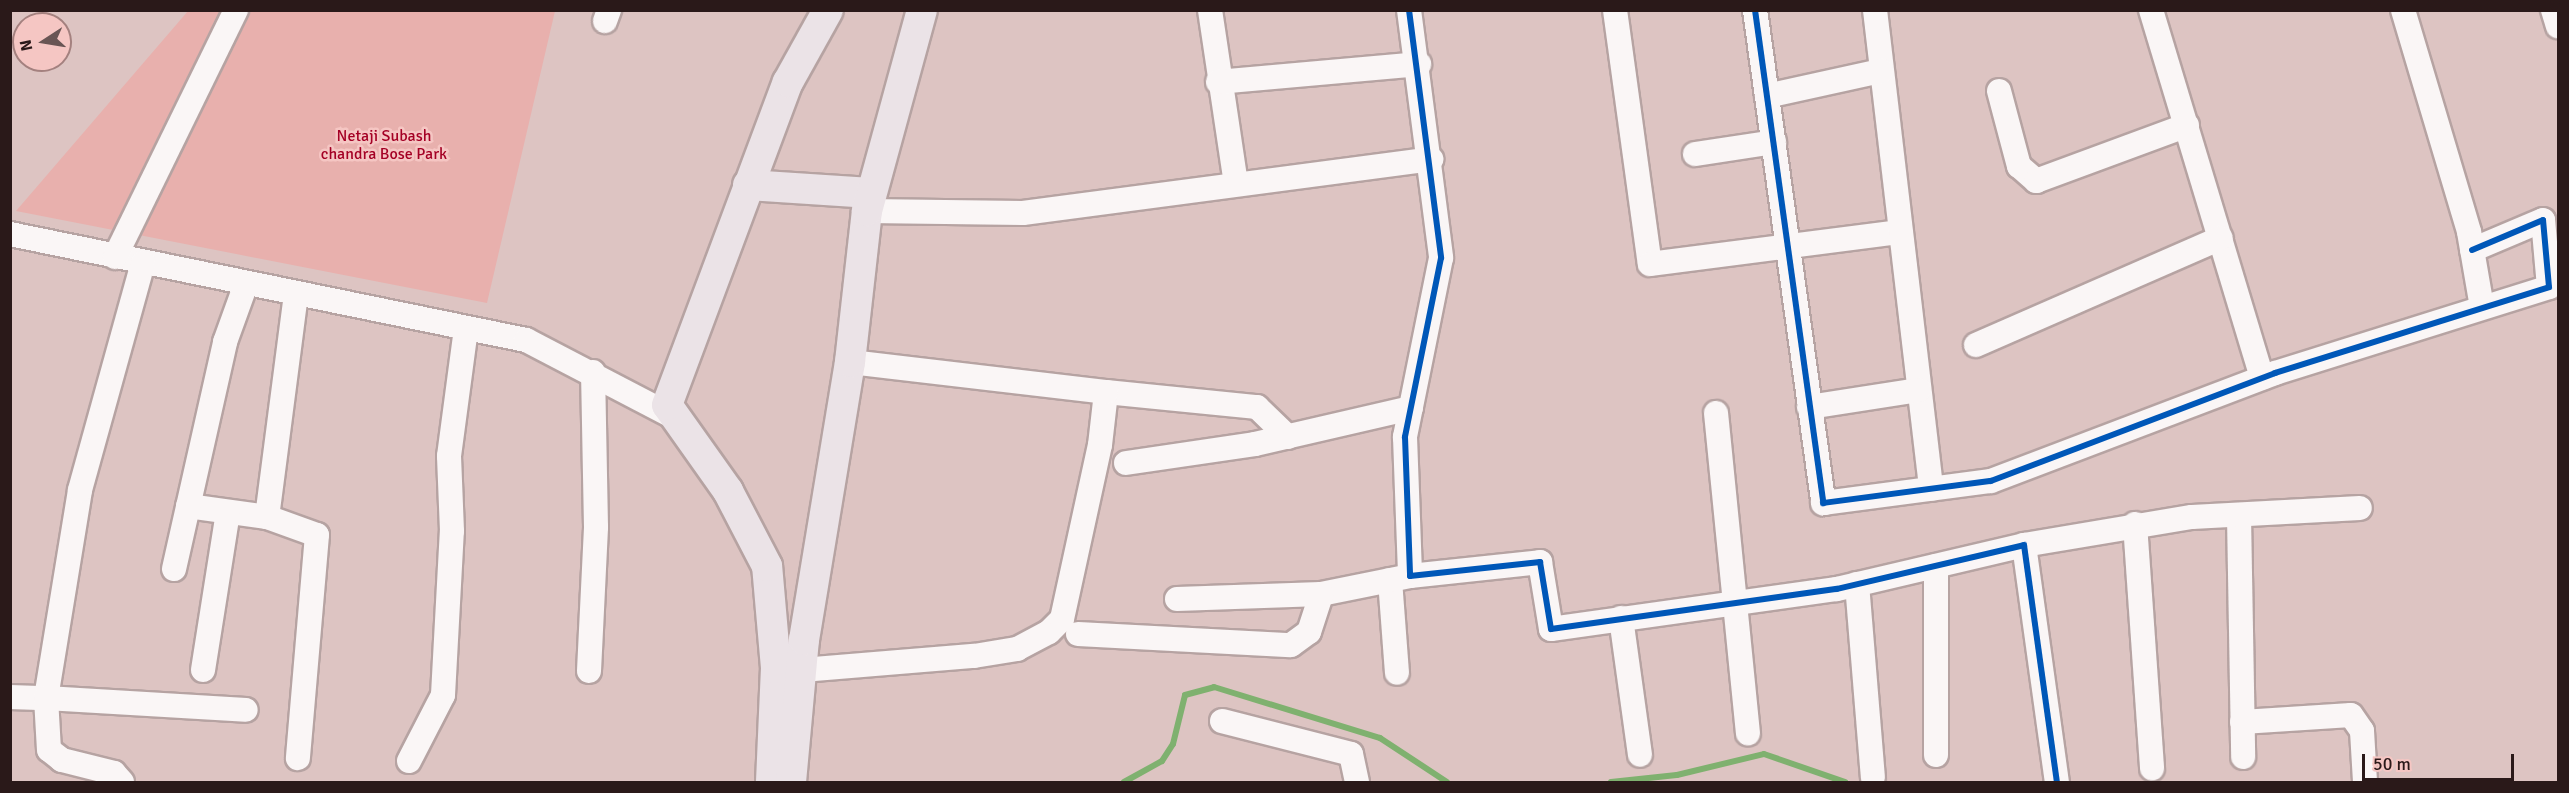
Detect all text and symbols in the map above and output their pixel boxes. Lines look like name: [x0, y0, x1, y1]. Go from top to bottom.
north arrow: [12, 12, 72, 72]
text: N: [15, 38, 37, 53]
park label: Netaji Subash chandra Bose Park: [321, 126, 447, 164]
scale bar: [2365, 742, 2516, 780]
text: 50 m: [2373, 753, 2411, 775]

